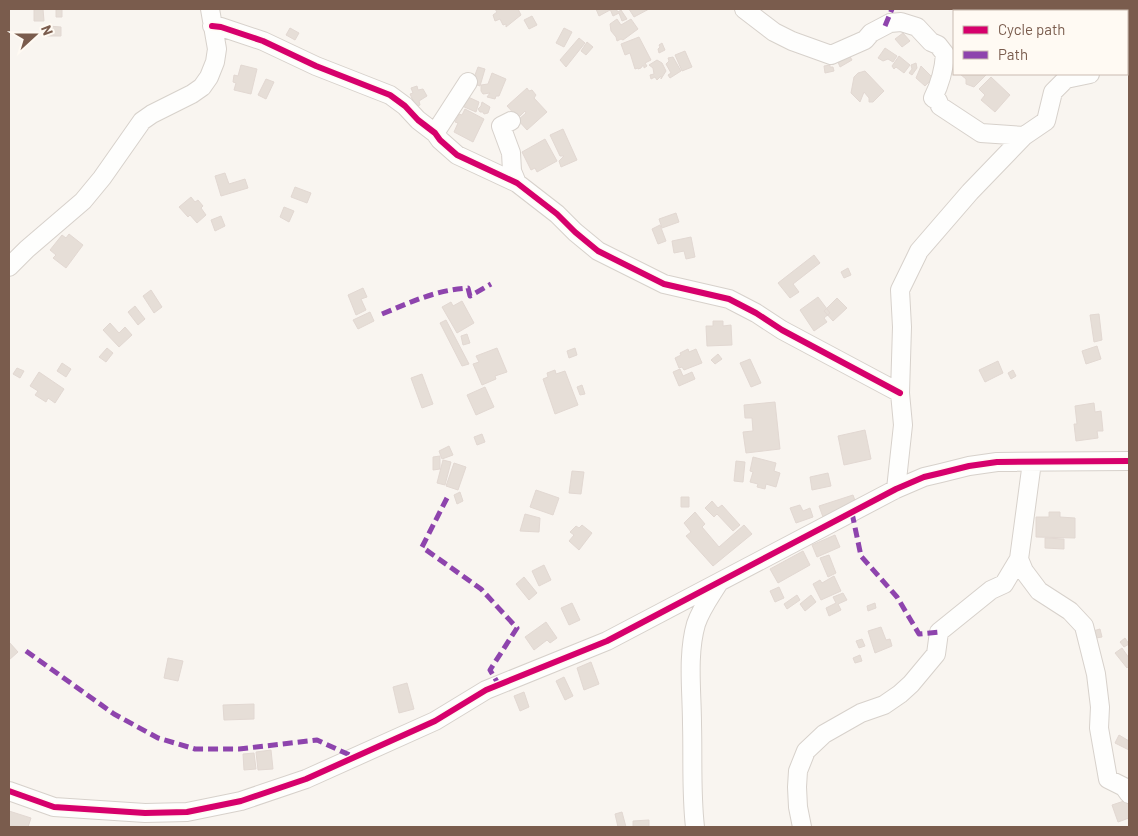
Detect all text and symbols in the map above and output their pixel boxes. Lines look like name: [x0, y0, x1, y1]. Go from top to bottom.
north arrow: [10, 10, 60, 60]
legend: [953, 10, 1128, 75]
text: Cycle path: [998, 20, 1065, 38]
text: N: [38, 23, 57, 38]
text: Path: [998, 45, 1028, 63]

